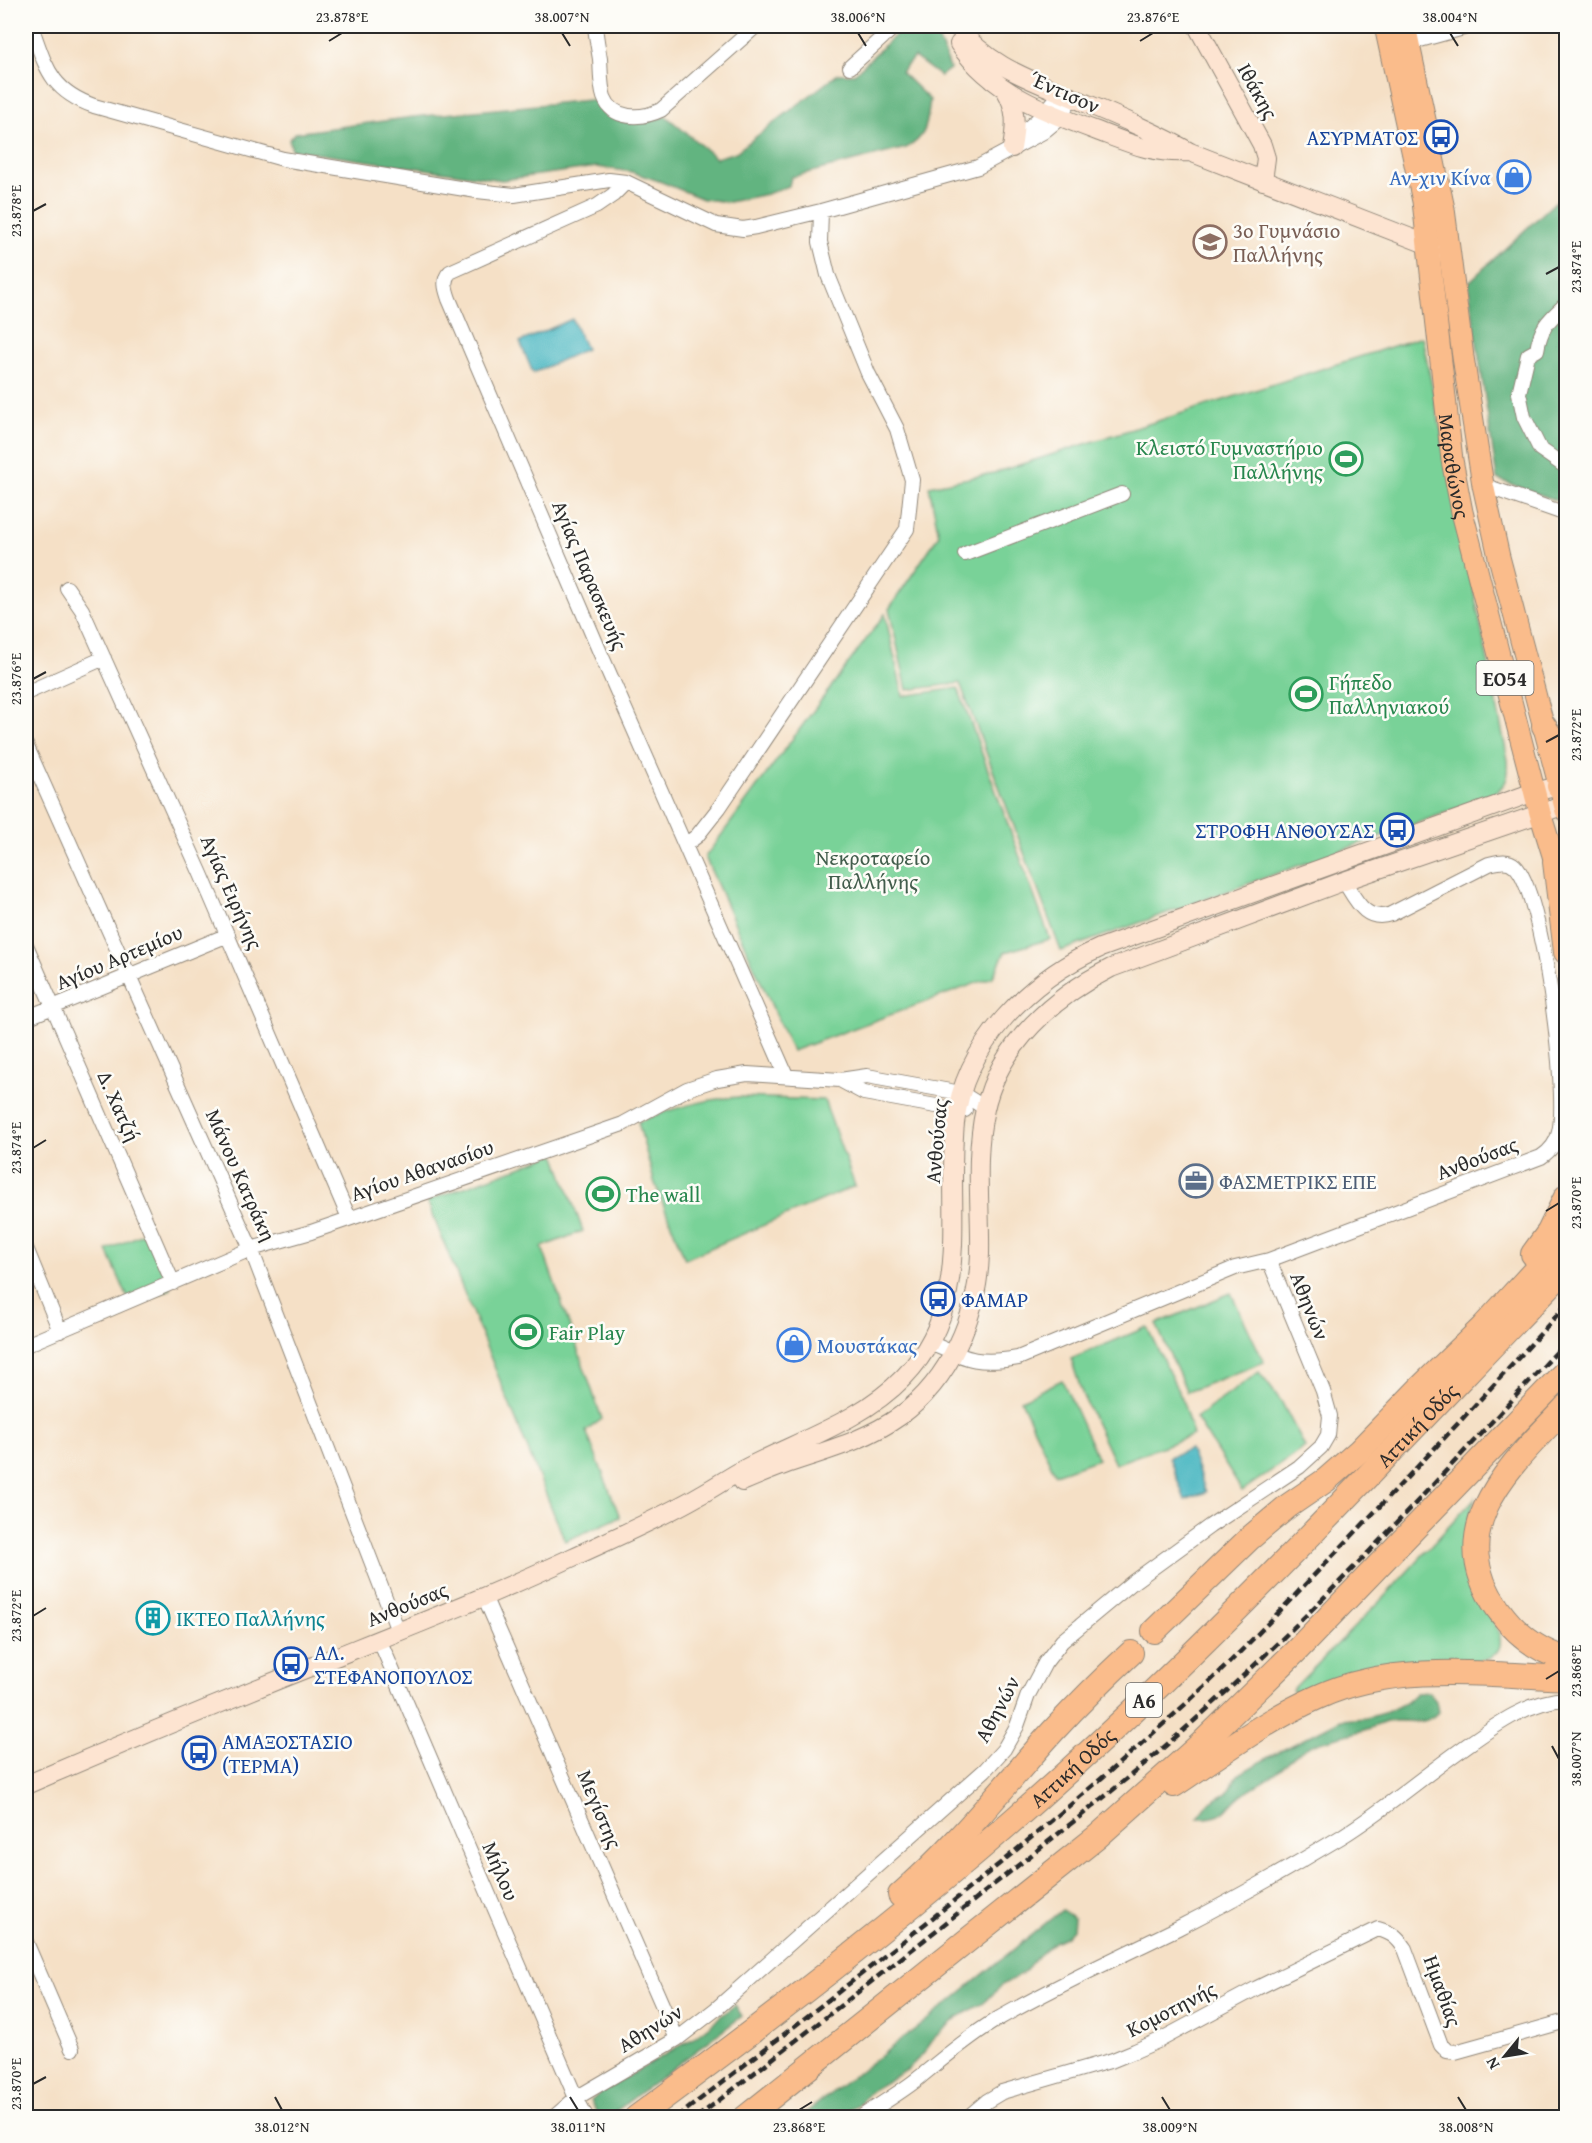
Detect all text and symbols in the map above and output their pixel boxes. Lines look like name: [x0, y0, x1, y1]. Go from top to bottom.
text: 23.878°E: [316, 6, 369, 27]
text: 38.007°N: [535, 6, 590, 27]
text: 38.006°N: [831, 6, 886, 27]
text: 23.876°E: [1127, 6, 1180, 27]
text: 38.004°N: [1423, 6, 1478, 27]
street label: Ιθάκης: [1230, 57, 1286, 125]
street label: Έντισον: [1025, 63, 1105, 121]
bus stop icon: ΑΣΥΡΜΑΤΟΣ: [1423, 119, 1459, 155]
place label: ΑΣΥΡΜΑΤΟΣ: [1307, 122, 1418, 153]
shop icon: Αν-χιν Κίνα: [1496, 159, 1532, 195]
place label: Αν-χιν Κίνα: [1389, 162, 1491, 193]
text: 23.878°E: [5, 184, 26, 237]
place label: 3ο Γυμνάσιο Παλλήνης: [1233, 215, 1340, 270]
school or university icon: 3ο Γυμνάσιο Παλλήνης: [1192, 224, 1228, 260]
text: 23.874°E: [1565, 240, 1586, 293]
street label: Μαραθώνος: [1431, 412, 1479, 522]
place label: Κλειστό Γυμναστήριο Παλλήνης: [1136, 432, 1323, 487]
sports icon: Κλειστό Γυμναστήριο Παλλήνης: [1328, 441, 1364, 477]
street label: Αγίας Παρασκευής: [544, 495, 636, 655]
text: 23.876°E: [5, 652, 26, 705]
road number: ΕΟ54: [1476, 661, 1534, 695]
place label: Γήπεδο Παλληνιακού: [1329, 667, 1449, 722]
sports icon: Γήπεδο Παλληνιακού: [1288, 676, 1324, 712]
text: 23.872°E: [1565, 708, 1586, 761]
bus stop icon: ΣΤΡΟΦΗ ΑΝΘΟΥΣΑΣ: [1379, 812, 1415, 848]
place label: ΣΤΡΟΦΗ ΑΝΘΟΥΣΑΣ: [1195, 815, 1374, 846]
street label: Αγίας Ειρήνης: [193, 830, 271, 955]
park label: Νεκροταφείο Παλλήνης: [816, 842, 930, 897]
street label: Αγίου Αρτεμίου: [51, 916, 187, 998]
street label: Δ. Χατζή: [90, 1066, 148, 1146]
street label: Ανθούσας: [917, 1097, 955, 1185]
street label: Μάνου Κατράκη: [198, 1104, 284, 1246]
text: 23.874°E: [5, 1121, 26, 1174]
street label: Ανθούσας: [1432, 1128, 1522, 1188]
street label: Αγίου Αθανασίου: [346, 1131, 498, 1209]
office icon: ΦΑΣΜΕΤΡΙΚΣ ΕΠΕ: [1178, 1163, 1214, 1199]
place label: ΦΑΣΜΕΤΡΙΚΣ ΕΠΕ: [1219, 1166, 1377, 1197]
sports icon: The wall: [585, 1176, 621, 1212]
text: 23.870°E: [1565, 1176, 1586, 1229]
place label: The wall: [626, 1179, 700, 1210]
street label: Αθηνών: [1282, 1267, 1338, 1345]
bus stop icon: ΦΑΜΑΡ: [920, 1281, 956, 1317]
place label: ΦΑΜΑΡ: [961, 1284, 1028, 1315]
sports icon: Fair Play: [508, 1314, 544, 1350]
place label: Fair Play: [549, 1317, 626, 1348]
shop icon: Μουστάκας: [776, 1327, 812, 1363]
place label: Μουστάκας: [817, 1330, 918, 1361]
street label: Αττική Οδός: [1369, 1375, 1465, 1474]
street label: Ανθούσας: [362, 1574, 452, 1634]
text: 23.872°E: [5, 1589, 26, 1642]
building icon: ΙΚΤΕΟ Παλλήνης: [135, 1600, 171, 1636]
place label: ΙΚΤΕΟ Παλλήνης: [176, 1603, 325, 1634]
place label: ΑΛ. ΣΤΕΦΑΝΟΠΟΥΛΟΣ: [314, 1637, 472, 1692]
text: 23.868°E: [1565, 1644, 1586, 1697]
bus stop icon: ΑΛ. ΣΤΕΦΑΝΟΠΟΥΛΟΣ: [273, 1646, 309, 1682]
street label: Αθηνών: [967, 1670, 1028, 1748]
road number: Α6: [1126, 1683, 1162, 1717]
street label: Αττική Οδός: [1022, 1720, 1122, 1815]
place label: ΑΜΑΞΟΣΤΑΣΙΟ (ΤΕΡΜΑ): [222, 1726, 353, 1781]
text: 38.007°N: [1565, 1731, 1586, 1786]
bus stop icon: ΑΜΑΞΟΣΤΑΣΙΟ (ΤΕΡΜΑ): [181, 1735, 217, 1771]
street label: Μεγίστης: [570, 1765, 631, 1853]
street label: Μήλου: [475, 1837, 527, 1905]
street label: Ημαθίας: [1416, 1951, 1470, 2031]
street label: Κομοτηνής: [1121, 1973, 1221, 2045]
street label: Αθηνών: [612, 1996, 689, 2060]
north arrow: [1475, 2026, 1535, 2086]
text: N: [1479, 2053, 1505, 2074]
text: 23.870°E: [5, 2057, 26, 2110]
text: 38.012°N: [255, 2116, 310, 2137]
text: 38.011°N: [551, 2116, 606, 2137]
text: 23.868°E: [773, 2116, 826, 2137]
text: 38.009°N: [1143, 2116, 1198, 2137]
text: 38.008°N: [1439, 2116, 1494, 2137]

